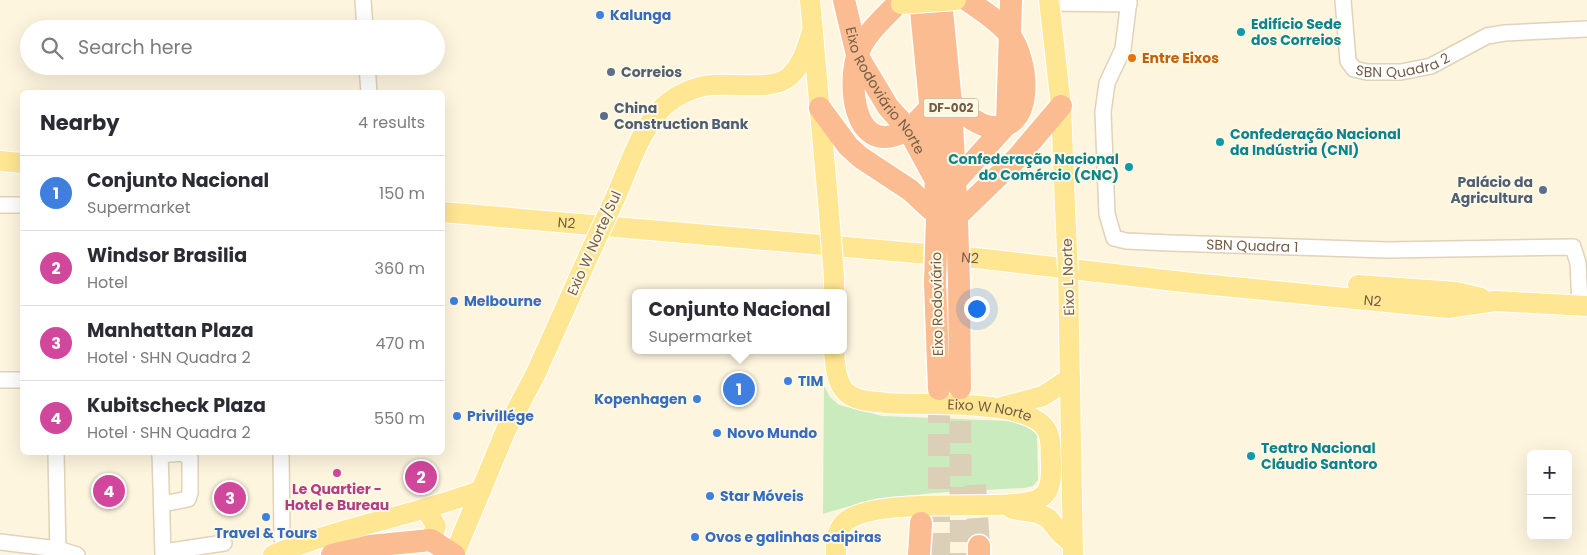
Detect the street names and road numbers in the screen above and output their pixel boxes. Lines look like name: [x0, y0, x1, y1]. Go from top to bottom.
street label: Eixo Rodoviário Norte: [841, 25, 930, 158]
street label: SBN Quadra 2: [1354, 48, 1453, 83]
road number: DF-002: [924, 99, 978, 118]
street label: Exio W Norte/Sul: [562, 188, 626, 298]
street label: N2: [557, 212, 576, 234]
street label: SBN Quadra 1: [1206, 234, 1299, 257]
street label: Eixo L Norte: [1057, 238, 1079, 316]
street label: N2: [960, 247, 980, 268]
street label: Eixo Rodoviário: [926, 252, 948, 356]
street label: N2: [1363, 290, 1383, 311]
street label: Eixo W Norte: [947, 394, 1035, 427]

